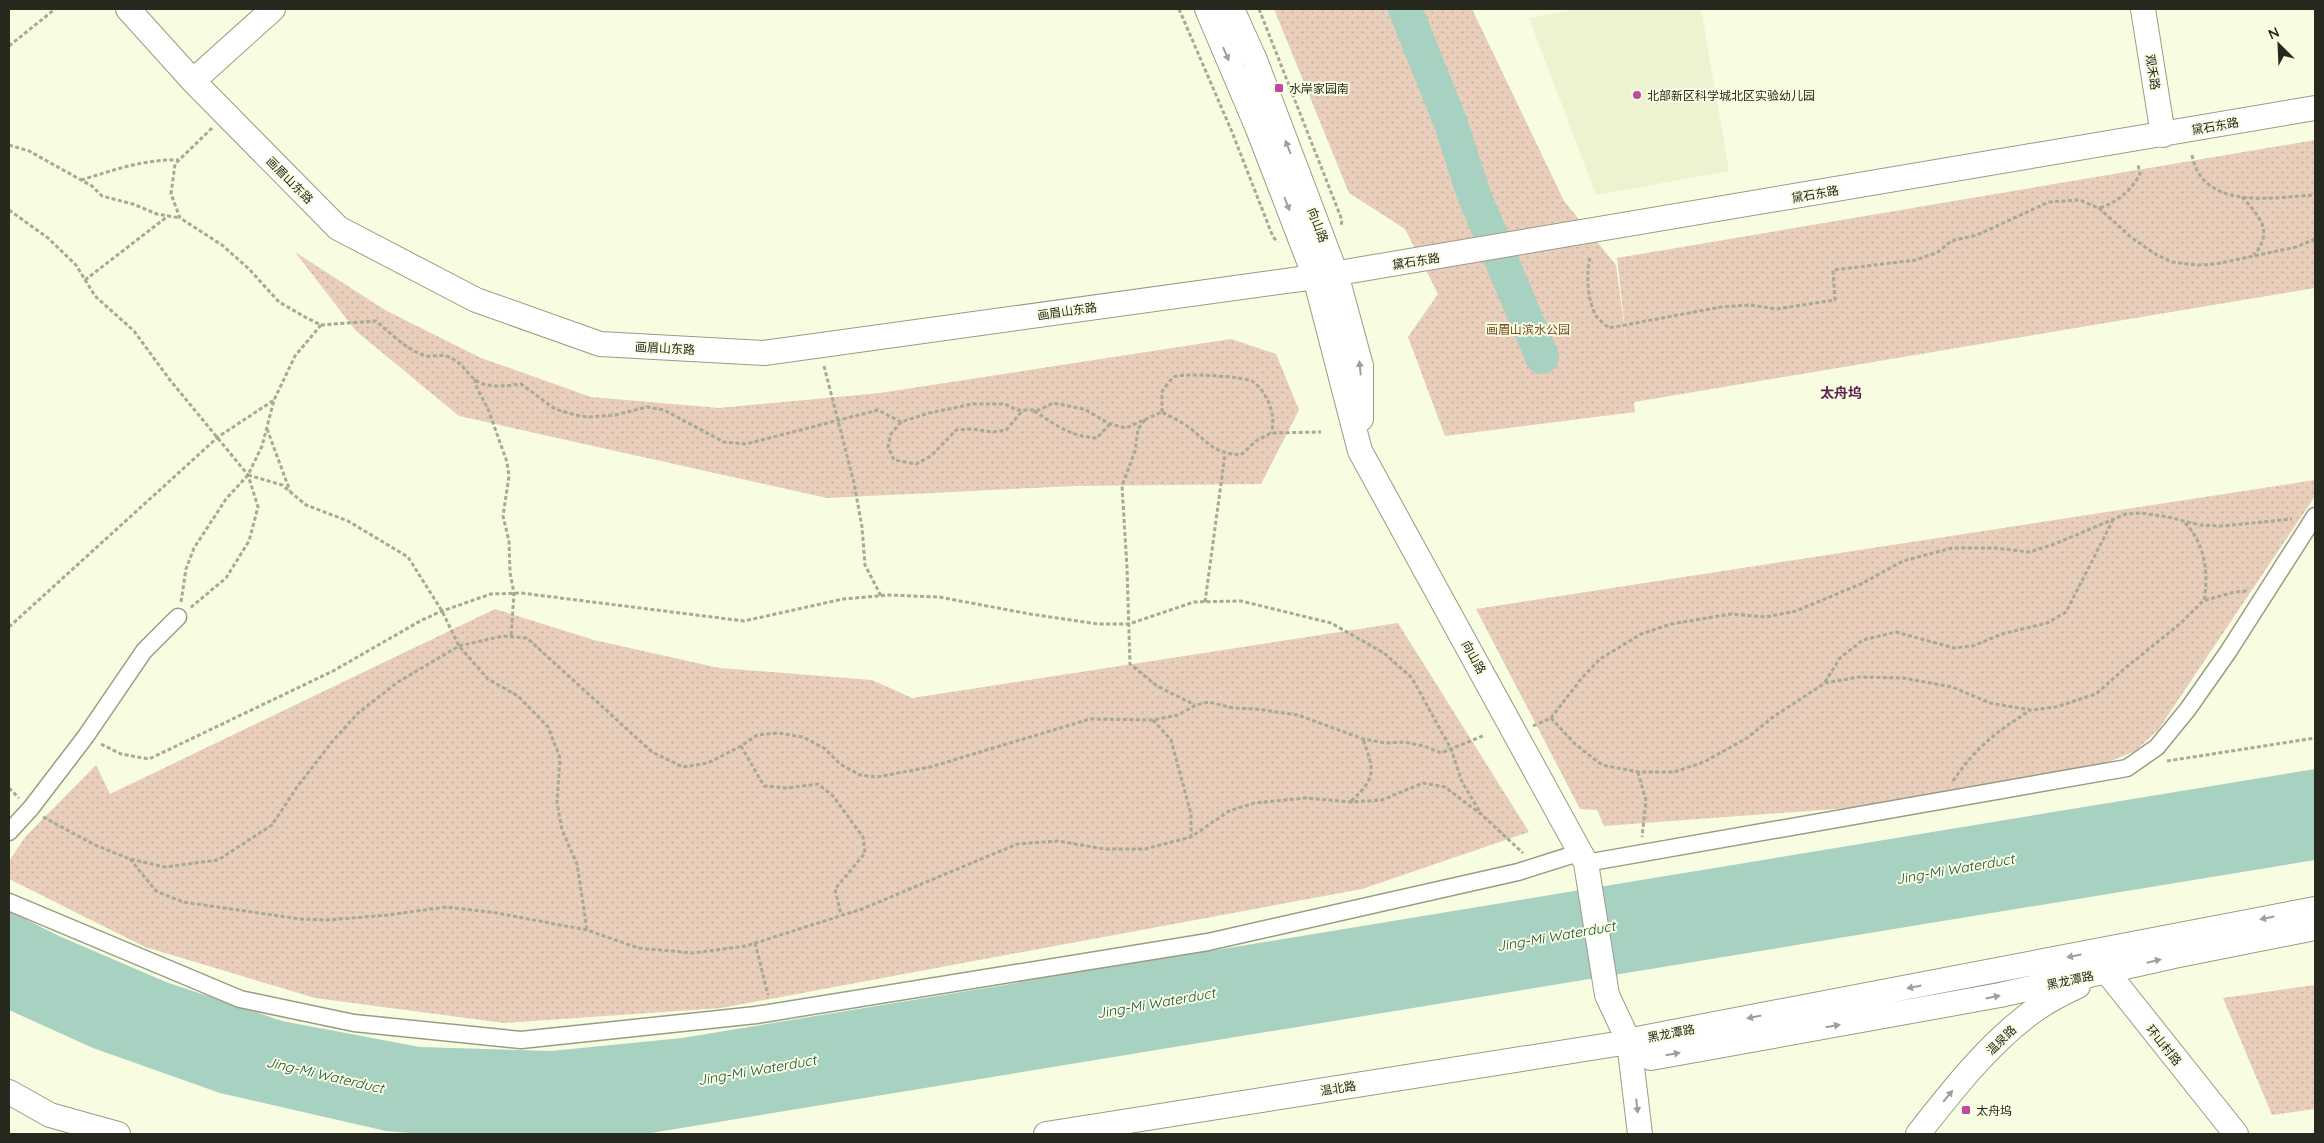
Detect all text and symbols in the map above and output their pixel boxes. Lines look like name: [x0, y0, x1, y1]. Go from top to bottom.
north arrow: [2254, 20, 2304, 70]
text: N: [2265, 23, 2282, 43]
one-way arrow: [1223, 47, 1231, 61]
street label: 观禾路: [2143, 53, 2163, 91]
place label: 水岸家园南: [1289, 81, 1349, 96]
marker: 水岸家园南: [1273, 82, 1285, 94]
place label: 北部新区科学城北区实验幼儿园: [1647, 88, 1815, 103]
marker: 北部新区科学城北区实验幼儿园: [1631, 89, 1643, 101]
street label: 黛石东路: [2190, 114, 2240, 138]
one-way arrow: [1284, 139, 1291, 154]
street label: 画眉山东路: [263, 153, 317, 207]
street label: 黛石东路: [1790, 182, 1840, 206]
one-way arrow: [1284, 197, 1291, 212]
street label: 向山路: [1305, 206, 1331, 244]
street label: 黛石东路: [1391, 250, 1441, 272]
street label: 画眉山东路: [1036, 299, 1098, 323]
park label: 画眉山滨水公园: [1486, 322, 1570, 337]
street label: 画眉山东路: [635, 339, 695, 357]
one-way arrow: [1356, 359, 1364, 375]
district label: 太舟坞: [1820, 384, 1862, 402]
street label: 向山路: [1459, 638, 1489, 676]
water label: Jing-Mi Waterduct: [1894, 849, 2018, 888]
one-way arrow: [2259, 915, 2275, 923]
water label: Jing-Mi Waterduct: [1495, 916, 1619, 955]
one-way arrow: [2065, 953, 2081, 961]
one-way arrow: [2147, 957, 2162, 965]
street label: 黑龙潭路: [2045, 968, 2095, 992]
water label: Jing-Mi Waterduct: [1095, 983, 1219, 1022]
one-way arrow: [1906, 983, 1922, 991]
one-way arrow: [1985, 992, 2001, 1000]
one-way arrow: [1746, 1013, 1762, 1021]
street label: 黑龙潭路: [1646, 1021, 1696, 1045]
one-way arrow: [1825, 1022, 1841, 1030]
street label: 温泉路: [1983, 1022, 2019, 1058]
street label: 环山村路: [2143, 1022, 2185, 1068]
water label: Jing-Mi Waterduct: [696, 1050, 820, 1089]
one-way arrow: [1665, 1050, 1681, 1058]
water label: Jing-Mi Waterduct: [265, 1053, 388, 1098]
street label: 温北路: [1319, 1078, 1357, 1098]
one-way arrow: [1943, 1090, 1954, 1103]
one-way arrow: [1633, 1098, 1641, 1114]
place label: 太舟坞: [1976, 1103, 2012, 1118]
marker: 太舟坞: [1960, 1104, 1972, 1116]

